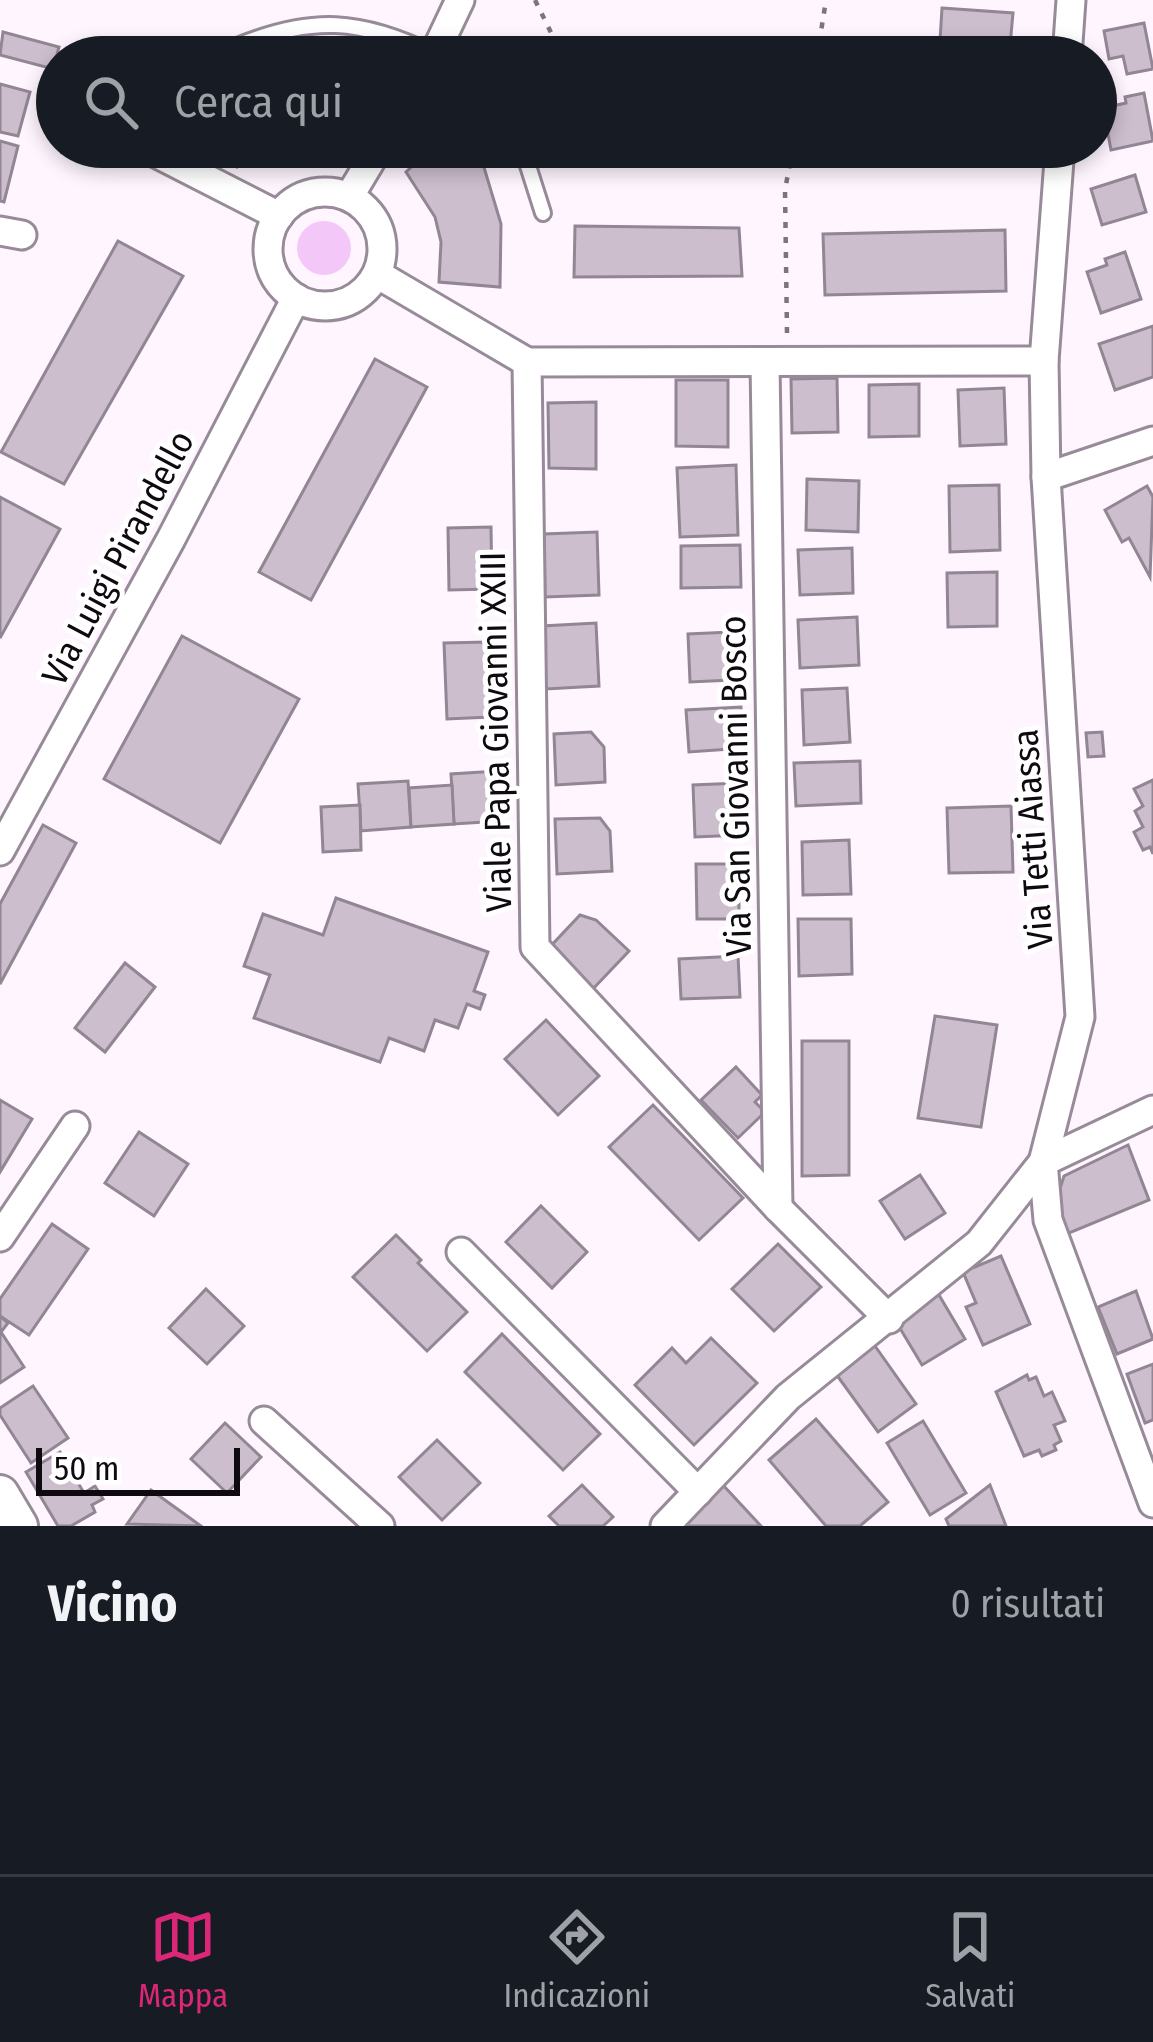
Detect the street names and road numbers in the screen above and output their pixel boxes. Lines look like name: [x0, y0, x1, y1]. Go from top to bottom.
street label: Via Luigi Pirandello: [32, 423, 204, 693]
street label: Viale Papa Giovanni XXIII: [471, 551, 521, 913]
street label: Via San Giovanni Bosco: [711, 615, 761, 957]
street label: Via Tetti Aiassa: [1003, 728, 1063, 950]

